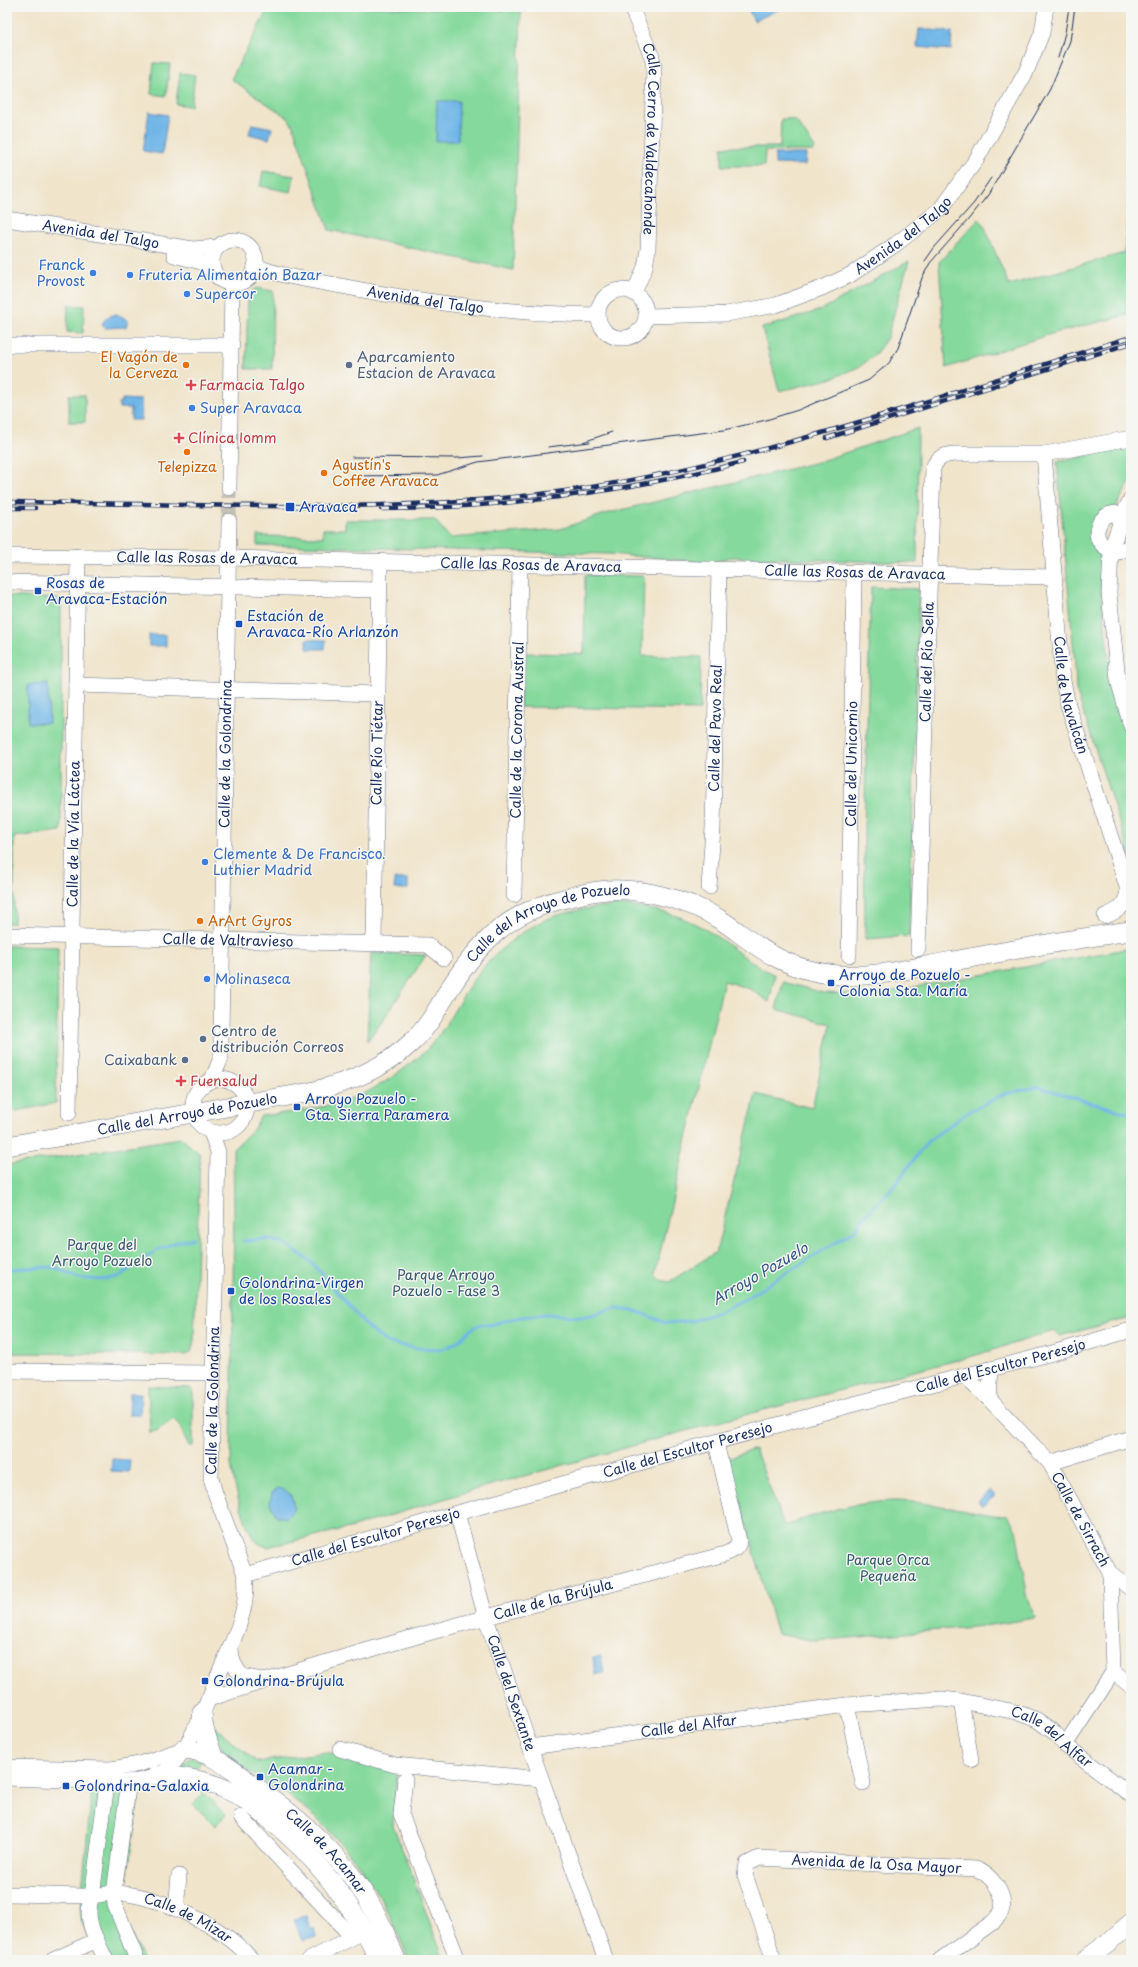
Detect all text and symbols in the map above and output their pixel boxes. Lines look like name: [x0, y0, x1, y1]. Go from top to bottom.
street label: Calle Cerro de Valdecahonde: [637, 39, 665, 236]
street label: Avenida del Talgo: [850, 192, 956, 279]
street label: Avenida del Talgo: [41, 214, 161, 253]
place label: Franck Provost: [37, 254, 85, 291]
place label: Fruteria Alimentaión Bazar: [138, 264, 322, 285]
marker: Franck Provost: [88, 268, 98, 278]
marker: Fruteria Alimentaión Bazar: [125, 270, 135, 280]
street label: Avenida del Talgo: [365, 280, 485, 318]
place label: Supercor: [195, 283, 257, 304]
marker: Supercor: [182, 289, 192, 299]
place label: El Vagón de la Cerveza: [101, 346, 178, 383]
place label: Aparcamiento Estacion de Aravaca: [357, 346, 496, 383]
marker: El Vagón de la Cerveza: [181, 360, 191, 370]
marker: Aparcamiento Estacion de Aravaca: [344, 360, 354, 370]
place label: Farmacia Talgo: [199, 374, 305, 395]
marker: Farmacia Talgo: [186, 380, 196, 390]
place label: Super Aravaca: [200, 397, 302, 418]
marker: Super Aravaca: [187, 403, 197, 413]
place label: Clínica Iomm: [188, 427, 276, 448]
marker: Clínica Iomm: [173, 432, 185, 444]
marker: Telepizza: [182, 447, 192, 457]
place label: Agustín's Coffee Aravaca: [332, 454, 439, 491]
place label: Telepizza: [157, 456, 217, 477]
marker: Agustín's Coffee Aravaca: [319, 468, 329, 478]
place label: Aravaca: [299, 496, 358, 517]
marker: Aravaca: [284, 501, 296, 513]
street label: Calle las Rosas de Aravaca: [116, 546, 298, 570]
street label: Calle las Rosas de Aravaca: [440, 552, 622, 577]
street label: Calle las Rosas de Aravaca: [764, 559, 946, 585]
place label: Rosas de Aravaca-Estación: [46, 572, 167, 609]
marker: Rosas de Aravaca-Estación: [33, 586, 43, 596]
street label: Calle del Río Sella: [914, 602, 939, 723]
place label: Estación de Aravaca-Río Arlanzón: [247, 605, 399, 642]
marker: Estación de Aravaca-Río Arlanzón: [234, 619, 244, 629]
street label: Calle de Navalcán: [1049, 635, 1094, 757]
street label: Calle de la Corona Austral: [504, 641, 529, 819]
street label: Calle del Pavo Real: [703, 664, 727, 792]
street label: Calle de la Golondrina: [213, 679, 237, 828]
street label: Calle Río Tiétar: [365, 700, 388, 806]
street label: Calle del Unicornio: [840, 701, 862, 827]
street label: Calle de la Vía Láctea: [61, 761, 85, 908]
place label: Clemente & De Francisco. Luthier Madrid: [213, 843, 386, 880]
marker: Clemente & De Francisco. Luthier Madrid: [200, 857, 210, 867]
street label: Calle del Arroyo de Pozuelo: [461, 879, 631, 967]
place label: ArArt Gyros: [208, 910, 292, 931]
marker: ArArt Gyros: [195, 916, 205, 926]
street label: Calle de Valtravieso: [162, 928, 294, 952]
place label: Arroyo de Pozuelo - Colonia Sta. María: [839, 964, 971, 1001]
place label: Molinaseca: [215, 968, 291, 989]
marker: Molinaseca: [202, 974, 212, 984]
marker: Arroyo de Pozuelo - Colonia Sta. María: [826, 978, 836, 988]
place label: Centro de distribución Correos: [211, 1020, 344, 1057]
marker: Centro de distribución Correos: [198, 1034, 208, 1044]
place label: Caixabank: [104, 1049, 177, 1070]
marker: Caixabank: [180, 1055, 190, 1065]
place label: Fuensalud: [190, 1070, 257, 1091]
marker: Fuensalud: [175, 1075, 187, 1087]
street label: Calle del Arroyo de Pozuelo: [95, 1087, 279, 1140]
place label: Arroyo Pozuelo - Gta. Sierra Paramera: [305, 1088, 450, 1125]
marker: Arroyo Pozuelo - Gta. Sierra Paramera: [292, 1102, 302, 1112]
park label: Parque del Arroyo Pozuelo: [52, 1234, 152, 1271]
water label: Arroyo Pozuelo: [707, 1235, 812, 1310]
park label: Parque Arroyo Pozuelo - Fase 3: [392, 1264, 500, 1301]
place label: Golondrina-Virgen de los Rosales: [239, 1272, 364, 1309]
marker: Golondrina-Virgen de los Rosales: [226, 1286, 236, 1296]
street label: Calle de la Golondrina: [200, 1326, 224, 1475]
street label: Calle del Escultor Peresejo: [913, 1333, 1088, 1398]
street label: Calle del Escultor Peresejo: [600, 1416, 775, 1483]
street label: Calle de Sirrach: [1047, 1468, 1116, 1570]
street label: Calle del Escultor Peresejo: [288, 1502, 463, 1571]
park label: Parque Orca Pequeña: [846, 1549, 930, 1586]
street label: Calle de la Brújula: [491, 1573, 615, 1625]
street label: Calle del Sextante: [482, 1632, 542, 1754]
place label: Golondrina-Brújula: [213, 1670, 344, 1691]
marker: Golondrina-Brújula: [200, 1676, 210, 1686]
street label: Calle del Alfar: [1008, 1700, 1098, 1773]
street label: Calle del Alfar: [639, 1709, 739, 1742]
place label: Acamar - Golondrina: [268, 1758, 344, 1795]
marker: Acamar - Golondrina: [255, 1772, 265, 1782]
place label: Golondrina-Galaxia: [74, 1775, 210, 1796]
marker: Golondrina-Galaxia: [61, 1781, 71, 1791]
street label: Calle de Acamar: [281, 1803, 373, 1899]
street label: Avenida de la Osa Mayor: [791, 1849, 962, 1878]
street label: Calle de Mízar: [142, 1887, 237, 1948]

